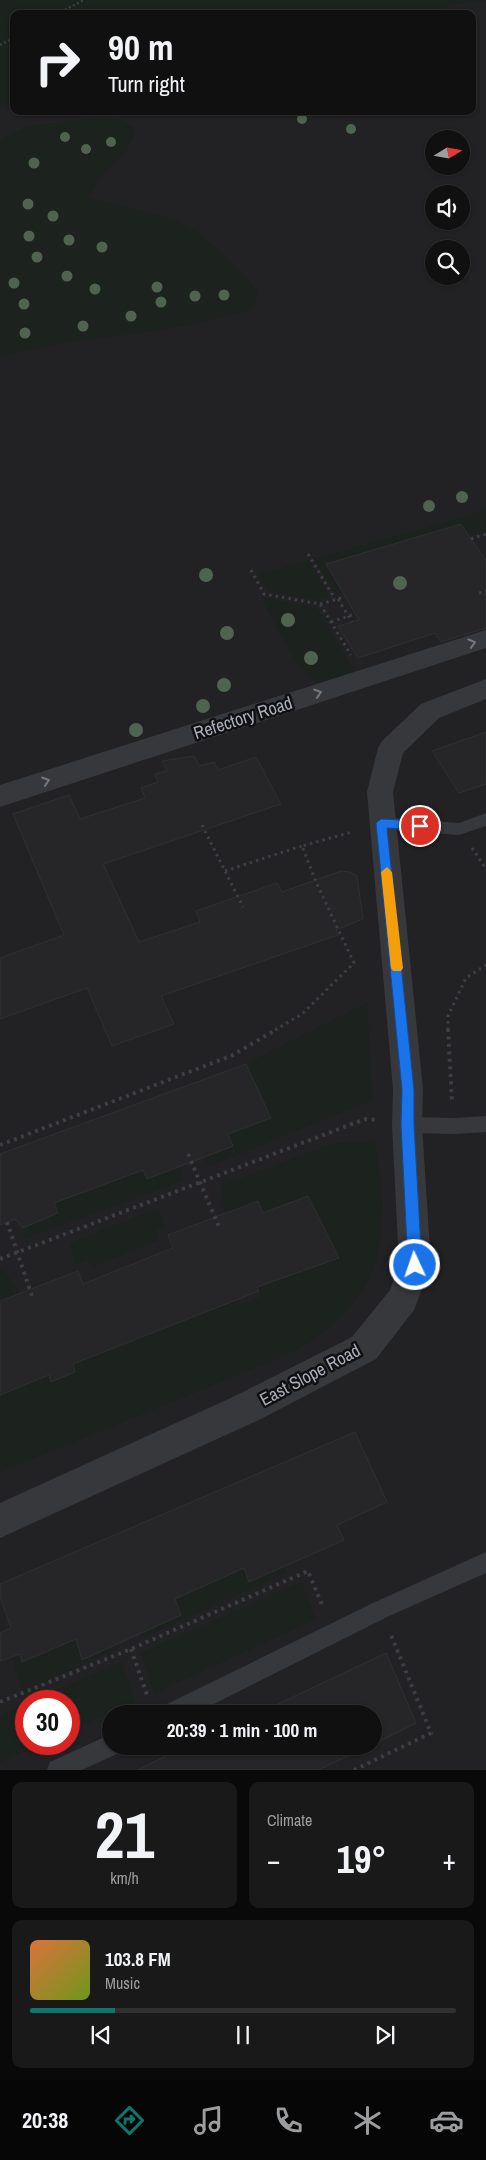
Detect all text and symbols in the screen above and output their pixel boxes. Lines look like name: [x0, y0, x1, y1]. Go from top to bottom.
text: 90 m: [108, 24, 173, 71]
icon: right: [25, 30, 90, 95]
text: Turn right: [108, 69, 185, 99]
north arrow: [425, 130, 470, 175]
map controls: [425, 130, 470, 285]
button: sound: [425, 185, 470, 230]
button: search: [425, 240, 470, 285]
one-way arrow: [468, 639, 476, 649]
one-way arrow: [313, 689, 321, 699]
street label: Refectory Road: [190, 690, 295, 745]
one-way arrow: [42, 777, 50, 787]
pin: [399, 805, 441, 847]
icon: arrive: [406, 812, 434, 840]
position arrow: [388, 1238, 440, 1290]
street label: East Slope Road: [255, 1338, 365, 1412]
speed limit sign: 30: [15, 1690, 80, 1755]
text: 20:39 · 1 min · 100 m: [167, 1717, 317, 1743]
text: 21: [95, 1791, 154, 1878]
text: Climate: [267, 1809, 312, 1831]
text: 19°: [337, 1834, 386, 1885]
text: −: [267, 1841, 280, 1879]
text: +: [443, 1841, 456, 1879]
text: km/h: [110, 1867, 139, 1889]
text: 103.8 FM: [105, 1946, 171, 1972]
text: Music: [105, 1972, 140, 1994]
icon: previous: [87, 2021, 115, 2049]
icon: pause: [229, 2021, 257, 2049]
icon: next: [371, 2021, 399, 2049]
icon: directions: [112, 2103, 147, 2138]
icon: music: [191, 2103, 226, 2138]
icon: phone: [271, 2103, 306, 2138]
icon: climate: [350, 2103, 385, 2138]
icon: car: [429, 2103, 464, 2138]
text: 20:38: [22, 2105, 68, 2135]

